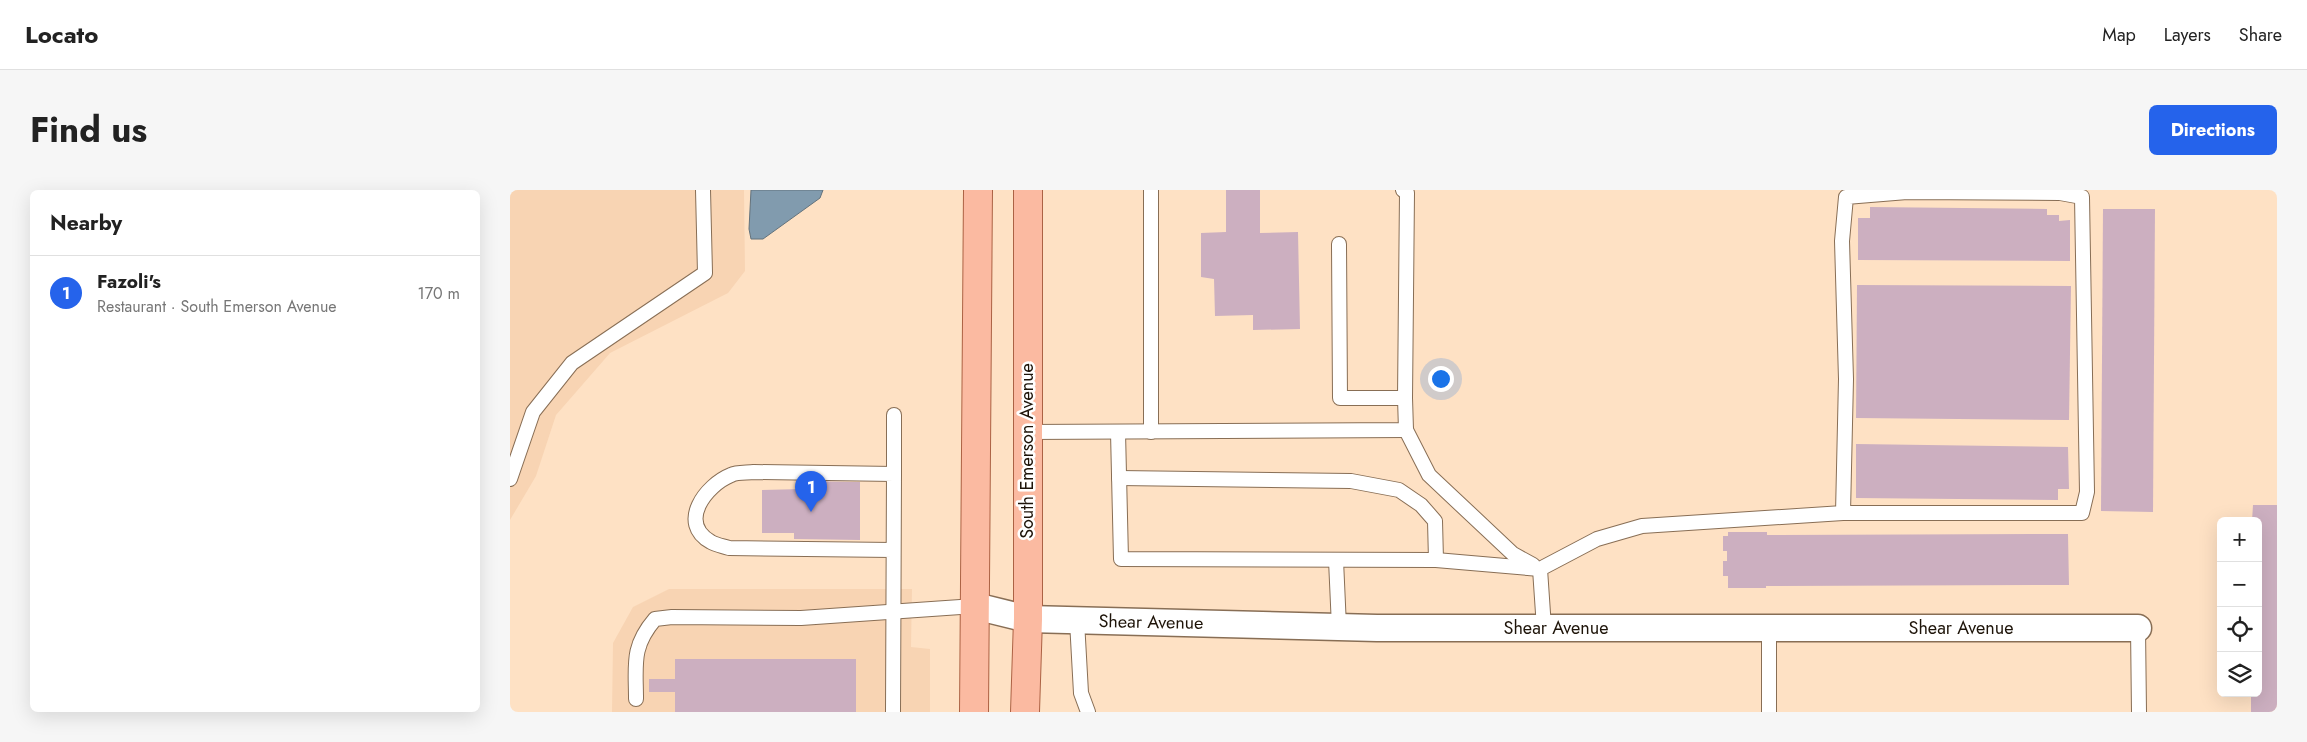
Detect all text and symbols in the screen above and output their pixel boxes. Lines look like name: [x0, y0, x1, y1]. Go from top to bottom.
text: Locato: [25, 17, 98, 52]
text: Map: [2102, 22, 2136, 48]
text: Layers: [2164, 22, 2211, 48]
text: Share: [2239, 22, 2282, 48]
text: Find us: [30, 105, 147, 155]
button: Directions: [2149, 105, 2277, 155]
text: Nearby: [50, 208, 122, 238]
text: Fazoli's: [97, 268, 161, 295]
text: 1: [62, 282, 70, 305]
text: 170 m: [418, 282, 460, 305]
text: Restaurant · South Emerson Avenue: [97, 295, 337, 318]
street label: South Emerson Avenue: [1014, 363, 1040, 539]
your location: [1428, 366, 1454, 392]
pin: 1: [795, 471, 827, 512]
map controls: [2217, 517, 2262, 697]
button: +: [2217, 517, 2262, 562]
button: −: [2217, 562, 2262, 607]
button: locate: [2217, 607, 2262, 652]
street label: Shear Avenue: [1098, 608, 1204, 636]
street label: Shear Avenue: [1504, 615, 1608, 641]
street label: Shear Avenue: [1909, 615, 2013, 641]
button: layers: [2217, 652, 2262, 697]

